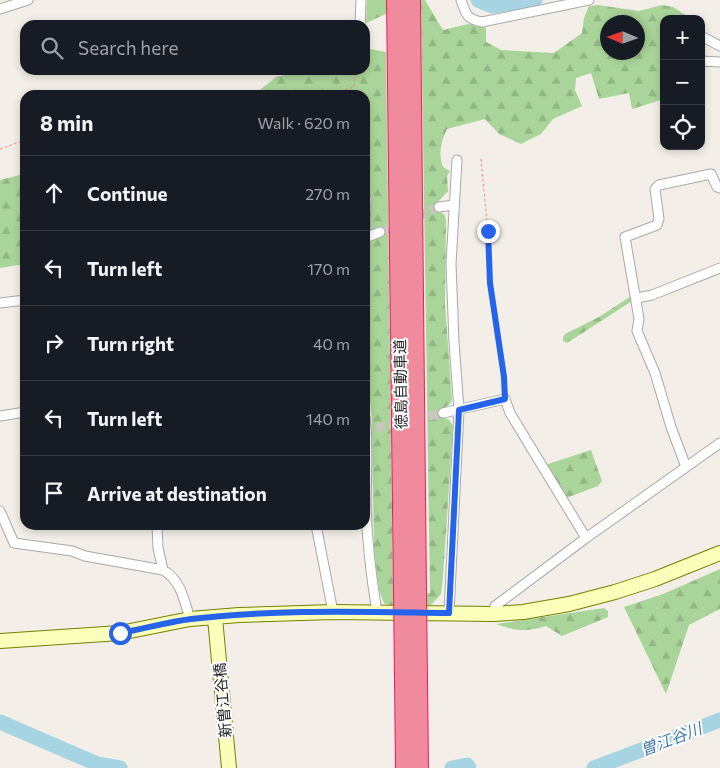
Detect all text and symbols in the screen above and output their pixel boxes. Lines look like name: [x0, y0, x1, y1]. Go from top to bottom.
north arrow: [600, 15, 645, 60]
map controls: [660, 15, 705, 150]
button: +: [660, 15, 705, 60]
search box: [20, 20, 370, 75]
icon: search: [38, 34, 66, 62]
text: Search here: [78, 36, 178, 59]
button: −: [660, 60, 705, 105]
button: locate: [660, 105, 705, 150]
text: 8 min: [40, 110, 93, 135]
text: Walk · 620 m: [258, 113, 350, 132]
icon: ahead: [40, 179, 68, 207]
text: Continue: [87, 182, 167, 205]
text: 270 m: [305, 184, 350, 203]
route end: [477, 220, 500, 243]
icon: left: [40, 254, 68, 282]
text: Turn left: [87, 257, 162, 280]
text: 170 m: [307, 259, 350, 278]
icon: right: [40, 329, 68, 357]
text: Turn right: [87, 332, 174, 355]
text: 40 m: [313, 334, 350, 353]
street label: 徳島自動車道: [390, 339, 410, 429]
icon: left: [40, 404, 68, 432]
text: Turn left: [87, 407, 162, 430]
text: 140 m: [306, 409, 350, 428]
icon: arrive: [40, 479, 68, 507]
text: Arrive at destination: [87, 482, 267, 505]
route start: [109, 622, 132, 645]
street label: 新曽江谷橋: [210, 662, 234, 738]
water label: 曽江谷川: [638, 717, 706, 759]

